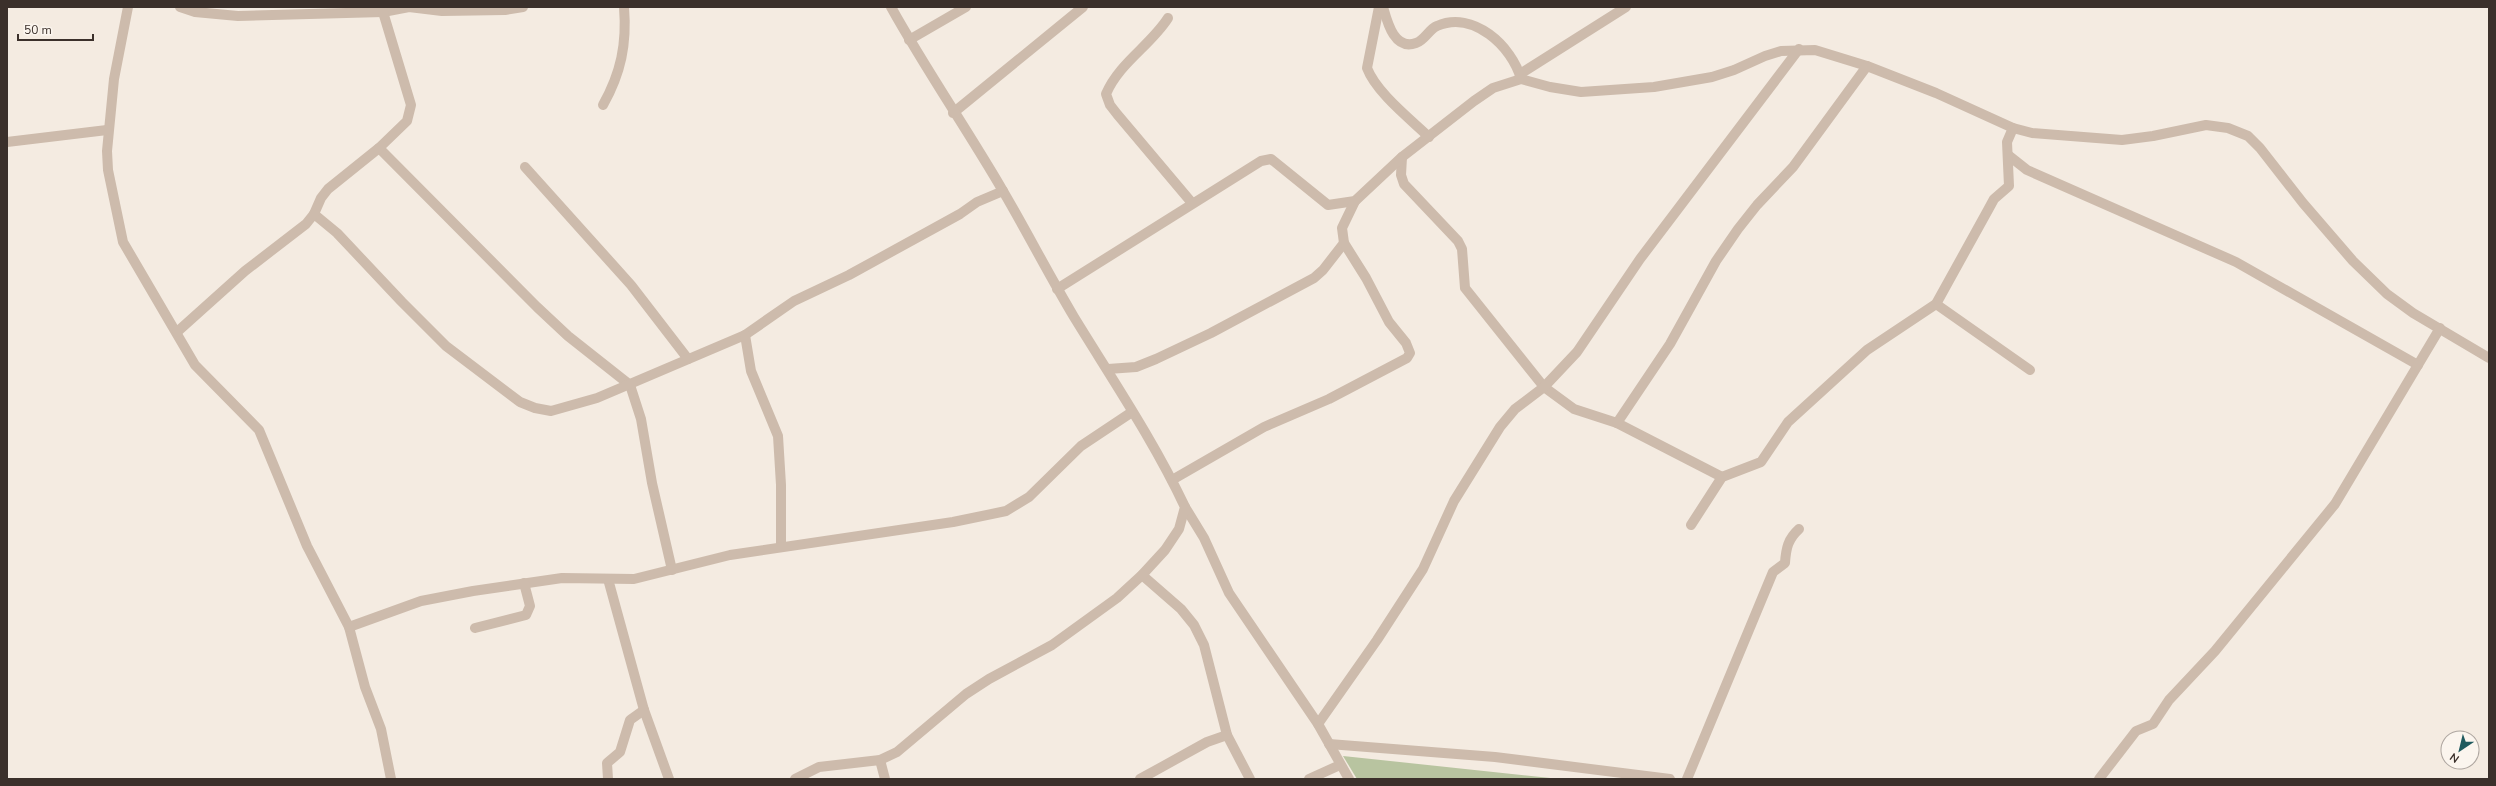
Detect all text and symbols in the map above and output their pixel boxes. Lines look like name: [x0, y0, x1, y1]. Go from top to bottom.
scale bar: [18, 16, 93, 42]
text: 50 m: [24, 22, 52, 38]
north arrow: [2440, 730, 2480, 770]
text: N: [2447, 749, 2462, 766]

